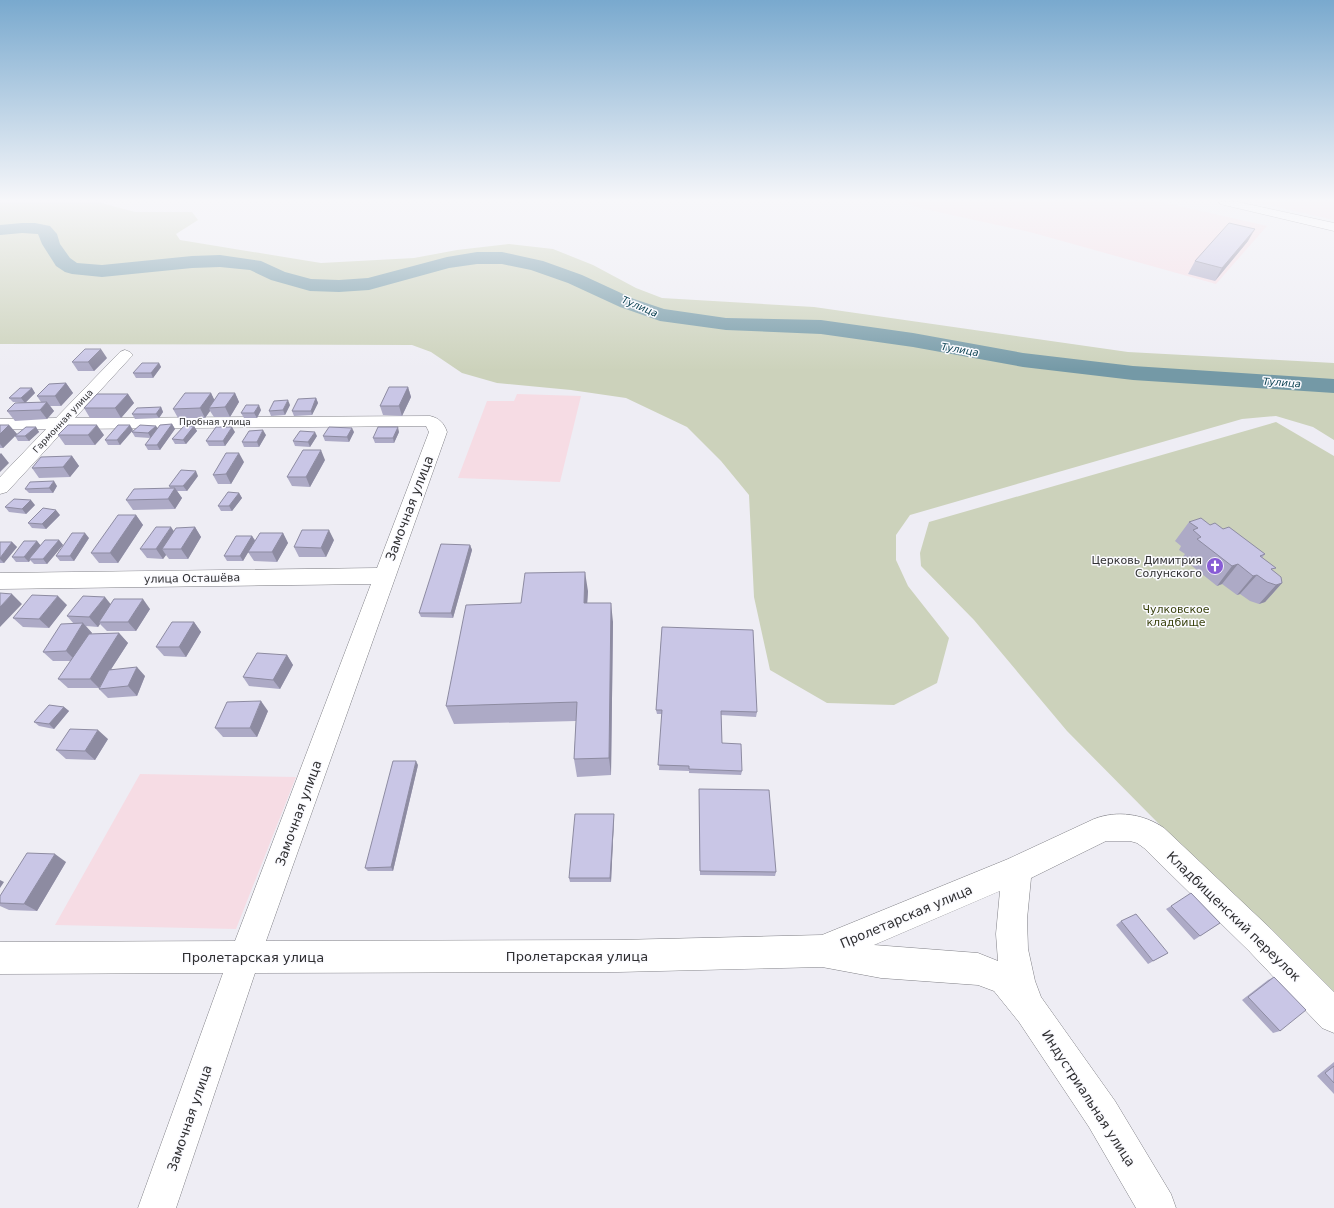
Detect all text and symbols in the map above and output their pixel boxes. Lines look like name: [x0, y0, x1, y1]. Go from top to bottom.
water label: Тулица: [620, 294, 659, 319]
water label: Тулица: [940, 341, 980, 358]
water label: Тулица: [1263, 376, 1301, 389]
street label: Гармонная улица: [31, 387, 95, 455]
street label: Пробная улица: [179, 417, 251, 427]
street label: Замочная улица: [382, 453, 436, 563]
place label: Церковь Димитрия Солунского: [1092, 554, 1202, 580]
church icon: Церковь Димитрия Солунского: [1205, 556, 1225, 576]
street label: улица Осташёва: [144, 571, 240, 586]
park label: Чулковское кладбище: [1142, 603, 1210, 629]
street label: Замочная улица: [272, 758, 325, 868]
street label: Кладбищенский переулок: [1164, 848, 1304, 984]
street label: Пролетарская улица: [838, 882, 975, 951]
street label: Пролетарская улица: [506, 949, 648, 964]
street label: Пролетарская улица: [182, 950, 324, 965]
street label: Индустриальная улица: [1039, 1027, 1138, 1169]
street label: Замочная улица: [164, 1063, 215, 1173]

